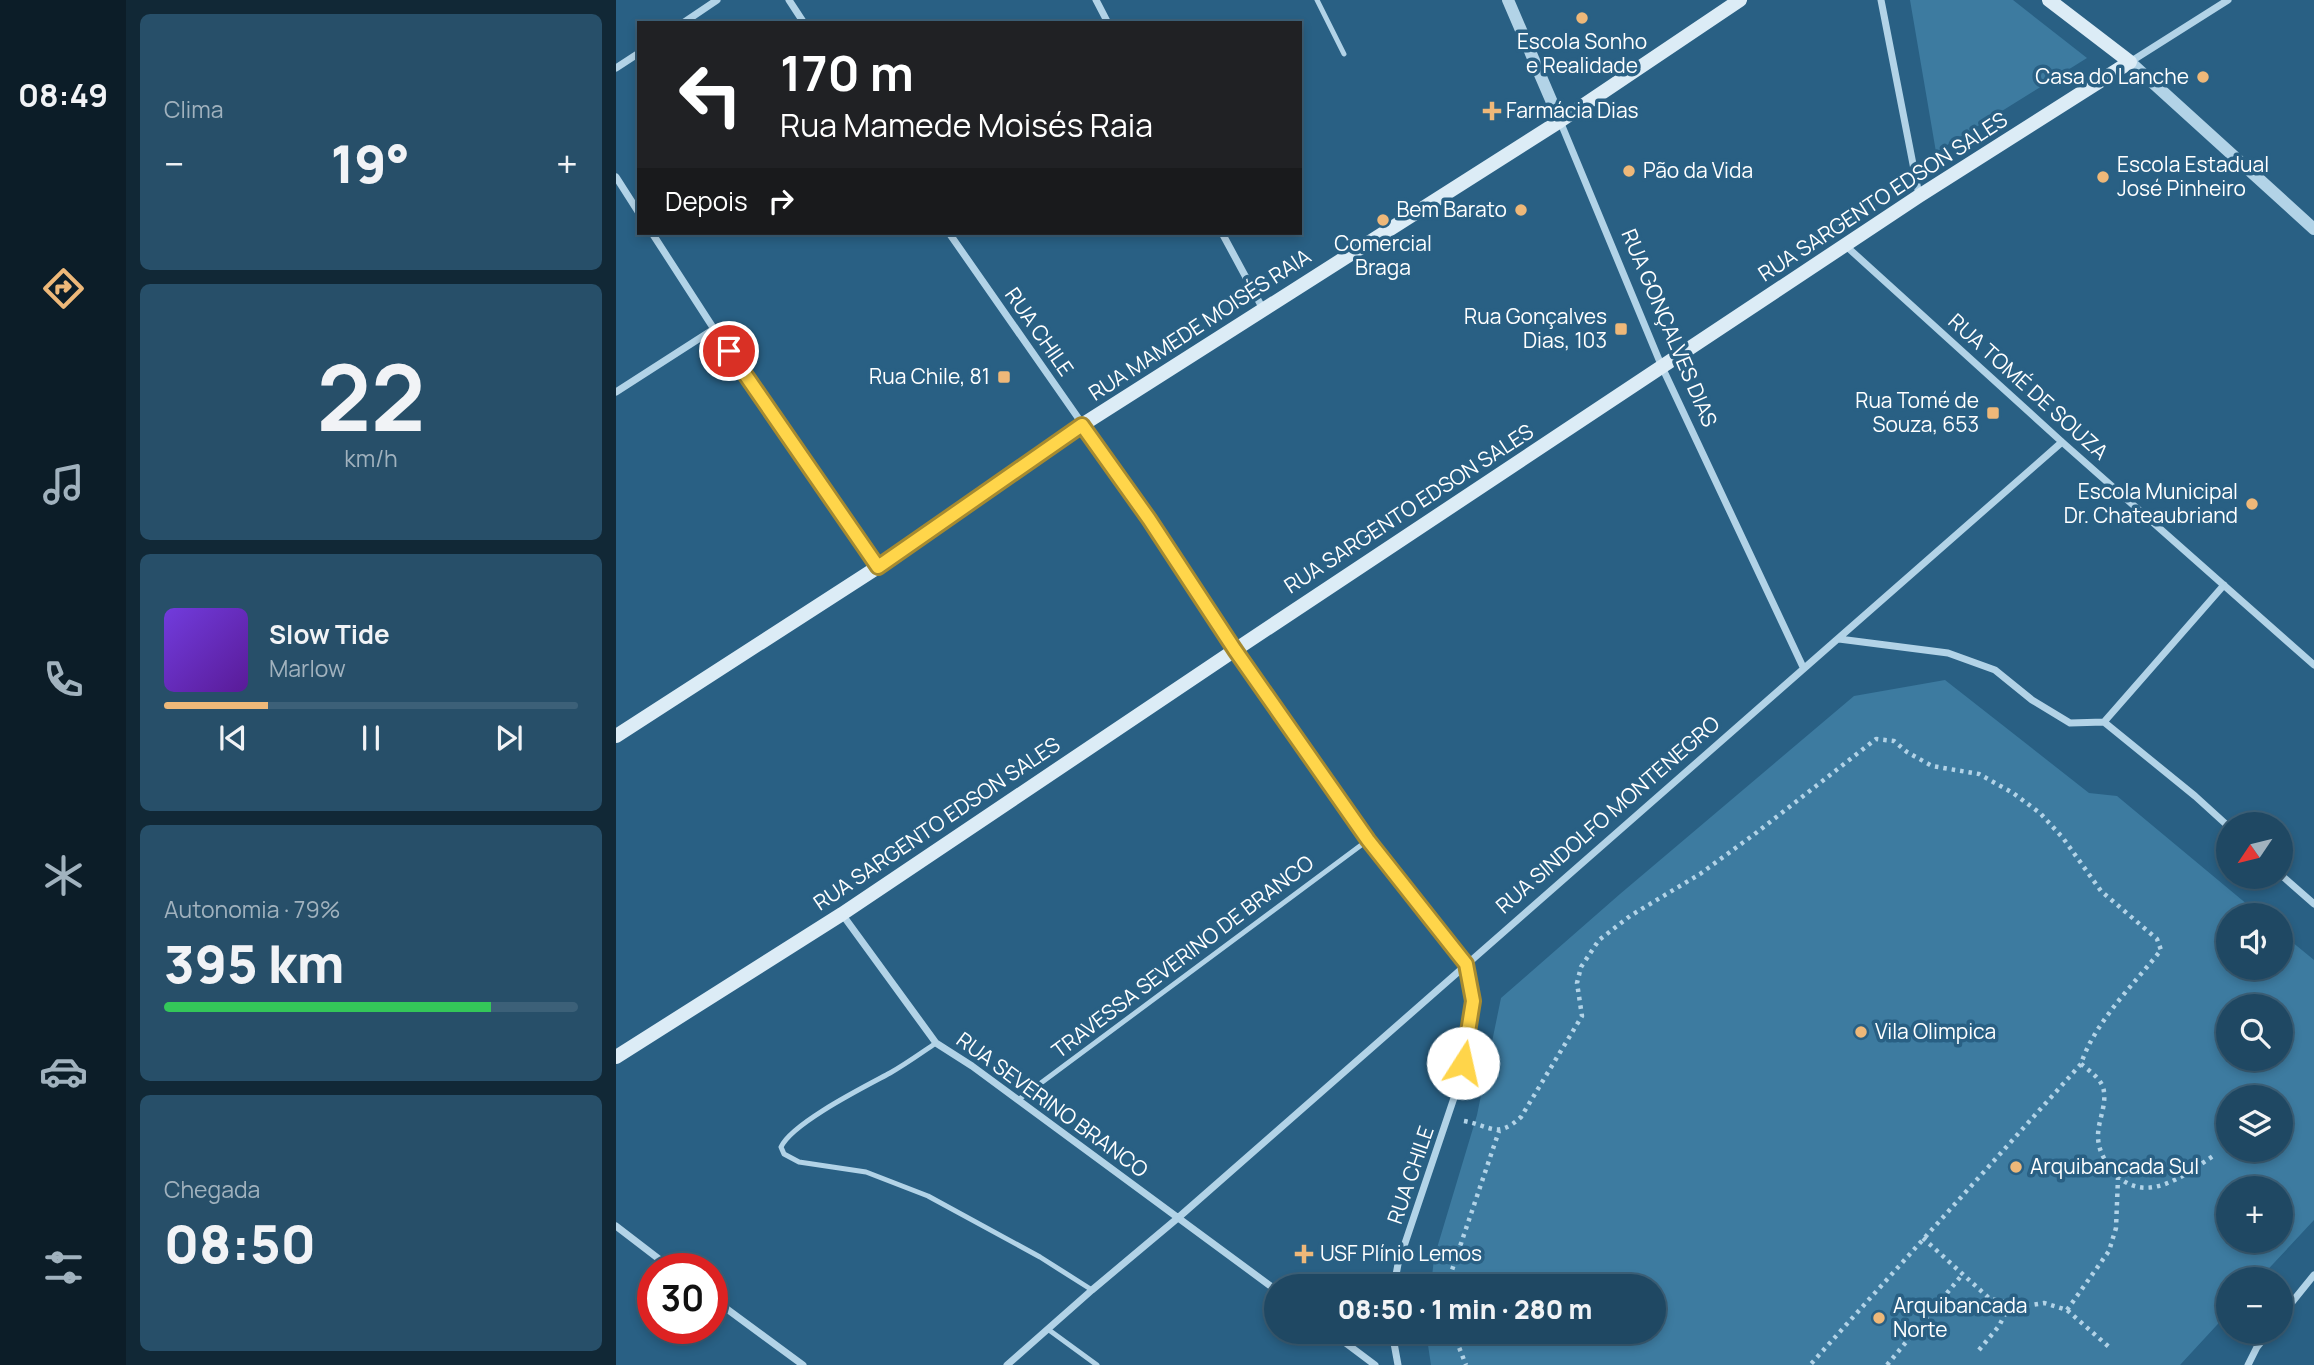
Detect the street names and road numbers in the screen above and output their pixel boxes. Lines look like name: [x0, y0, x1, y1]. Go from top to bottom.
street label: RUA SARGENTO EDSON SALES: [1753, 105, 2012, 287]
street label: RUA GONÇALVES DIAS: [1616, 224, 1724, 431]
street label: RUA MAMEDE MOISÉS RAIA: [1083, 242, 1316, 407]
street label: RUA CHILE: [999, 282, 1080, 381]
street label: RUA TOMÉ DE SOUZA: [1943, 307, 2114, 465]
street label: RUA SARGENTO EDSON SALES: [1279, 417, 1538, 599]
street label: RUA SINDOLFO MONTENEGRO: [1490, 709, 1725, 919]
street label: RUA SARGENTO EDSON SALES: [808, 730, 1065, 916]
street label: TRAVESSA SEVERINO DE BRANCO: [1046, 848, 1319, 1064]
street label: RUA SEVERINO BRANCO: [951, 1025, 1154, 1183]
street label: RUA CHILE: [1380, 1122, 1440, 1227]

